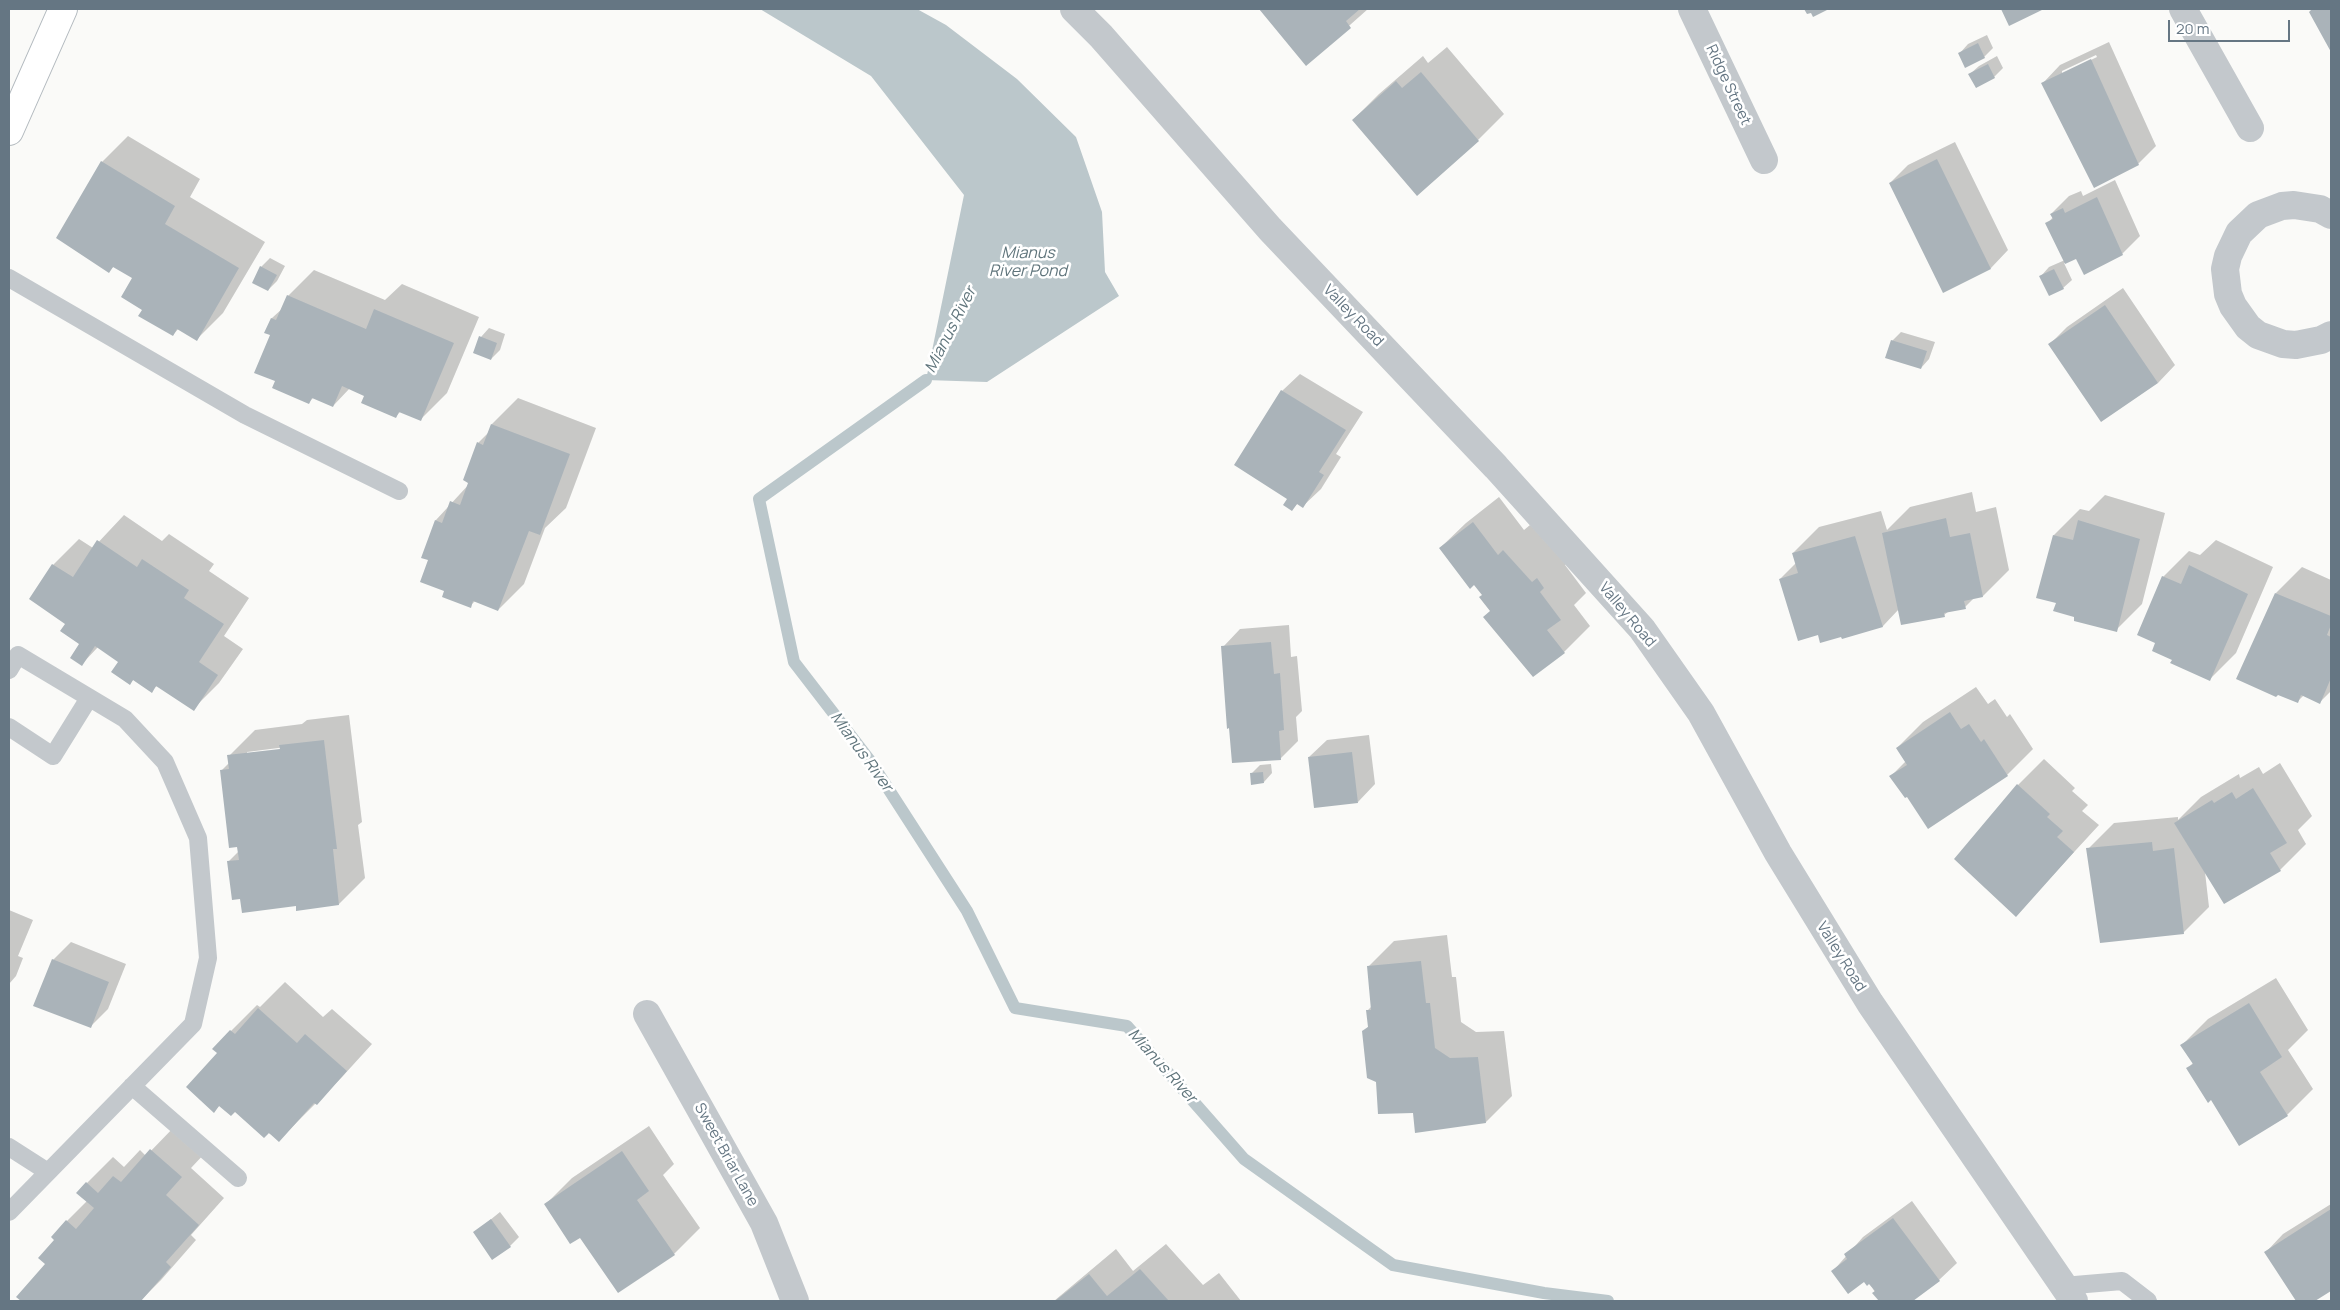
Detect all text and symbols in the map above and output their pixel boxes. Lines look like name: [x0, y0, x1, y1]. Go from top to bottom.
scale bar: [2170, 10, 2292, 42]
text: 20 m: [2176, 18, 2209, 39]
street label: Ridge Street: [1702, 42, 1754, 128]
water label: Mianus River Pond: [989, 244, 1067, 282]
street label: Valley Road: [1319, 281, 1387, 351]
water label: Mianus River: [921, 284, 981, 376]
street label: Valley Road: [1595, 579, 1659, 651]
water label: Mianus River: [826, 709, 896, 795]
street label: Valley Road: [1812, 919, 1870, 995]
water label: Mianus River: [1124, 1025, 1200, 1107]
street label: Sweet Briar Lane: [690, 1100, 762, 1210]

